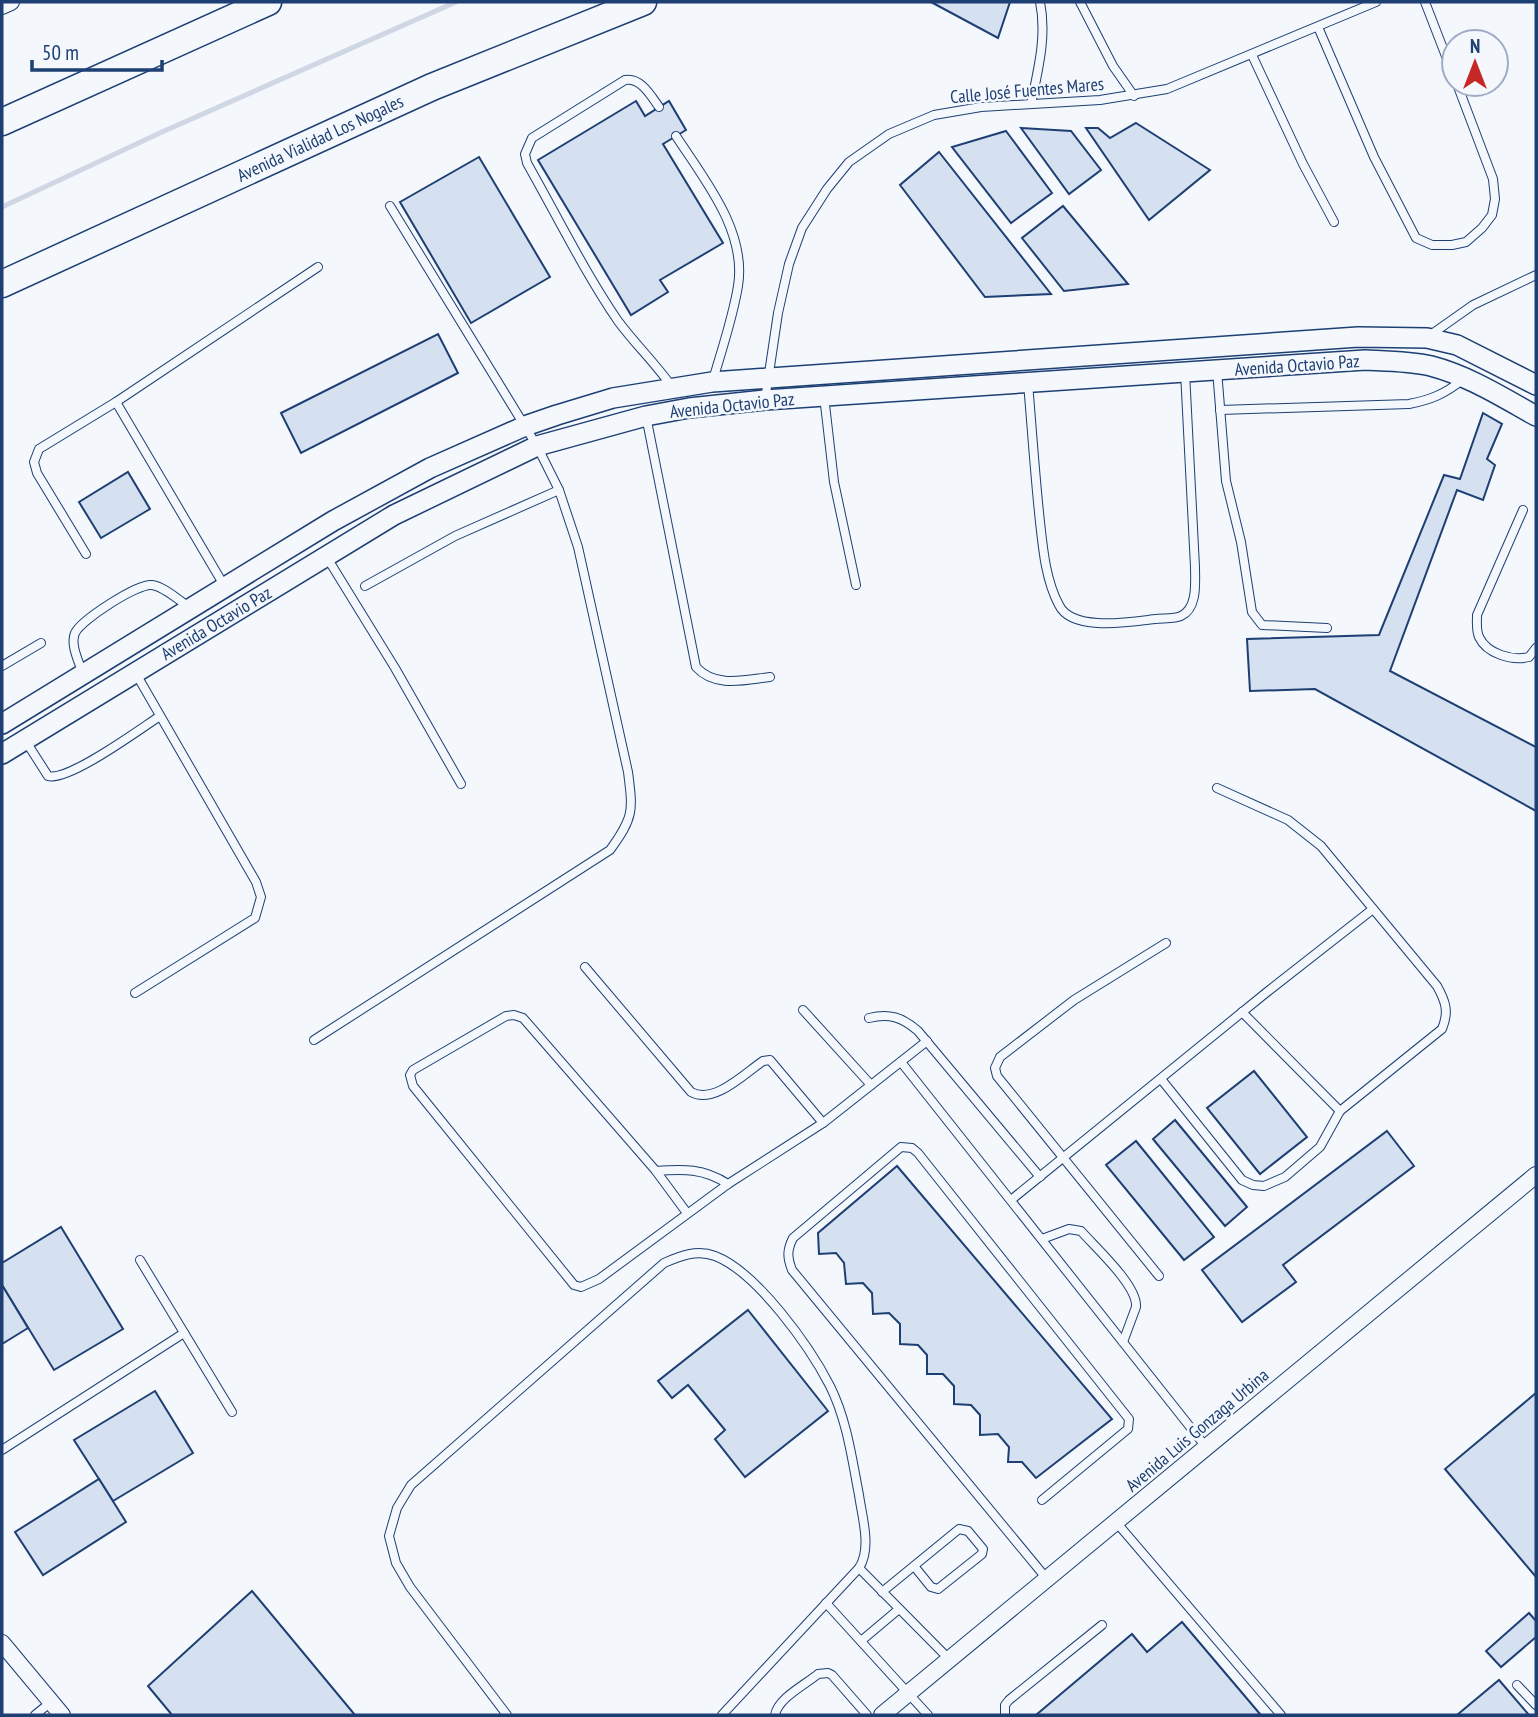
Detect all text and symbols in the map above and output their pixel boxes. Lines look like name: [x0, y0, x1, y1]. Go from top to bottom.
scale bar: [32, 28, 161, 72]
north arrow: [1440, 28, 1510, 98]
text: N: [1470, 34, 1480, 58]
text: 50 m: [42, 39, 79, 66]
street label: Calle José Fuentes Mares: [949, 72, 1105, 108]
street label: Avenida Vialidad Los Nogales: [233, 89, 407, 187]
street label: Avenida Octavio Paz: [1234, 349, 1360, 381]
street label: Avenida Octavio Paz: [669, 387, 795, 423]
street label: Avenida Octavio Paz: [156, 581, 276, 665]
street label: Avenida Luis Gonzaga Urbina: [1121, 1363, 1273, 1497]

